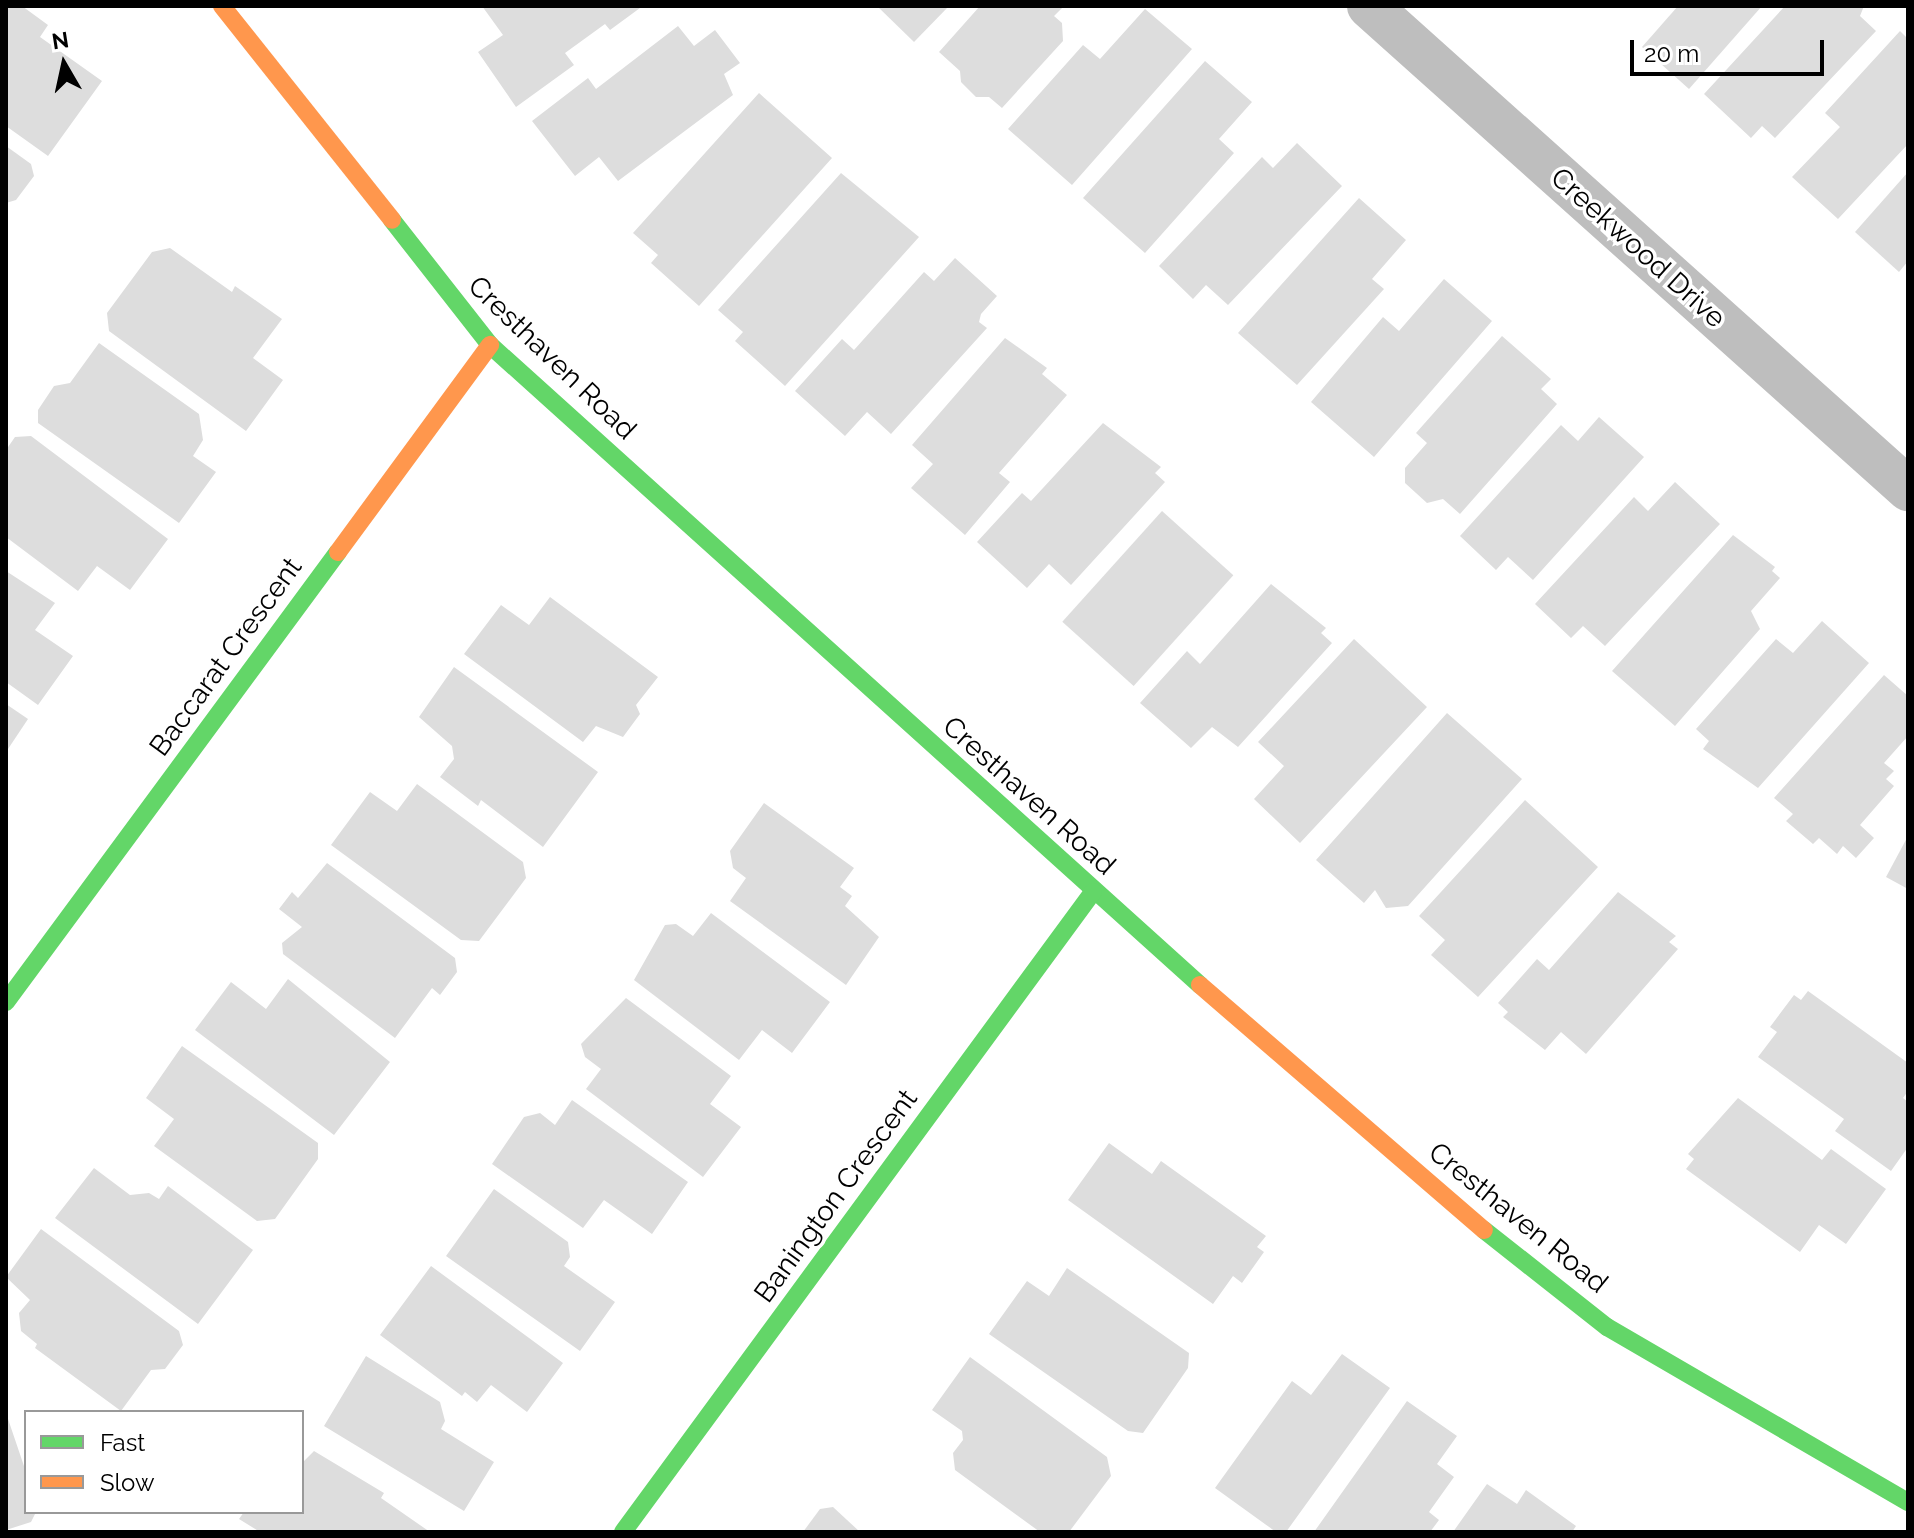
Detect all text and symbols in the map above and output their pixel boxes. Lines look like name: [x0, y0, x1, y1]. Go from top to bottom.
north arrow: [24, 24, 104, 104]
scale bar: [1634, 24, 1828, 74]
text: N: [50, 26, 71, 54]
text: 20 m: [1644, 39, 1699, 68]
street label: Creekwood Drive: [1544, 161, 1732, 335]
street label: Cresthaven Road: [461, 269, 643, 447]
street label: Baccarat Crescent: [143, 551, 309, 763]
street label: Cresthaven Road: [936, 710, 1122, 882]
street label: Banington Crescent: [747, 1083, 925, 1309]
street label: Cresthaven Road: [1422, 1136, 1614, 1300]
legend: [24, 1410, 304, 1514]
text: Fast: [100, 1428, 145, 1457]
text: Slow: [100, 1468, 154, 1497]

